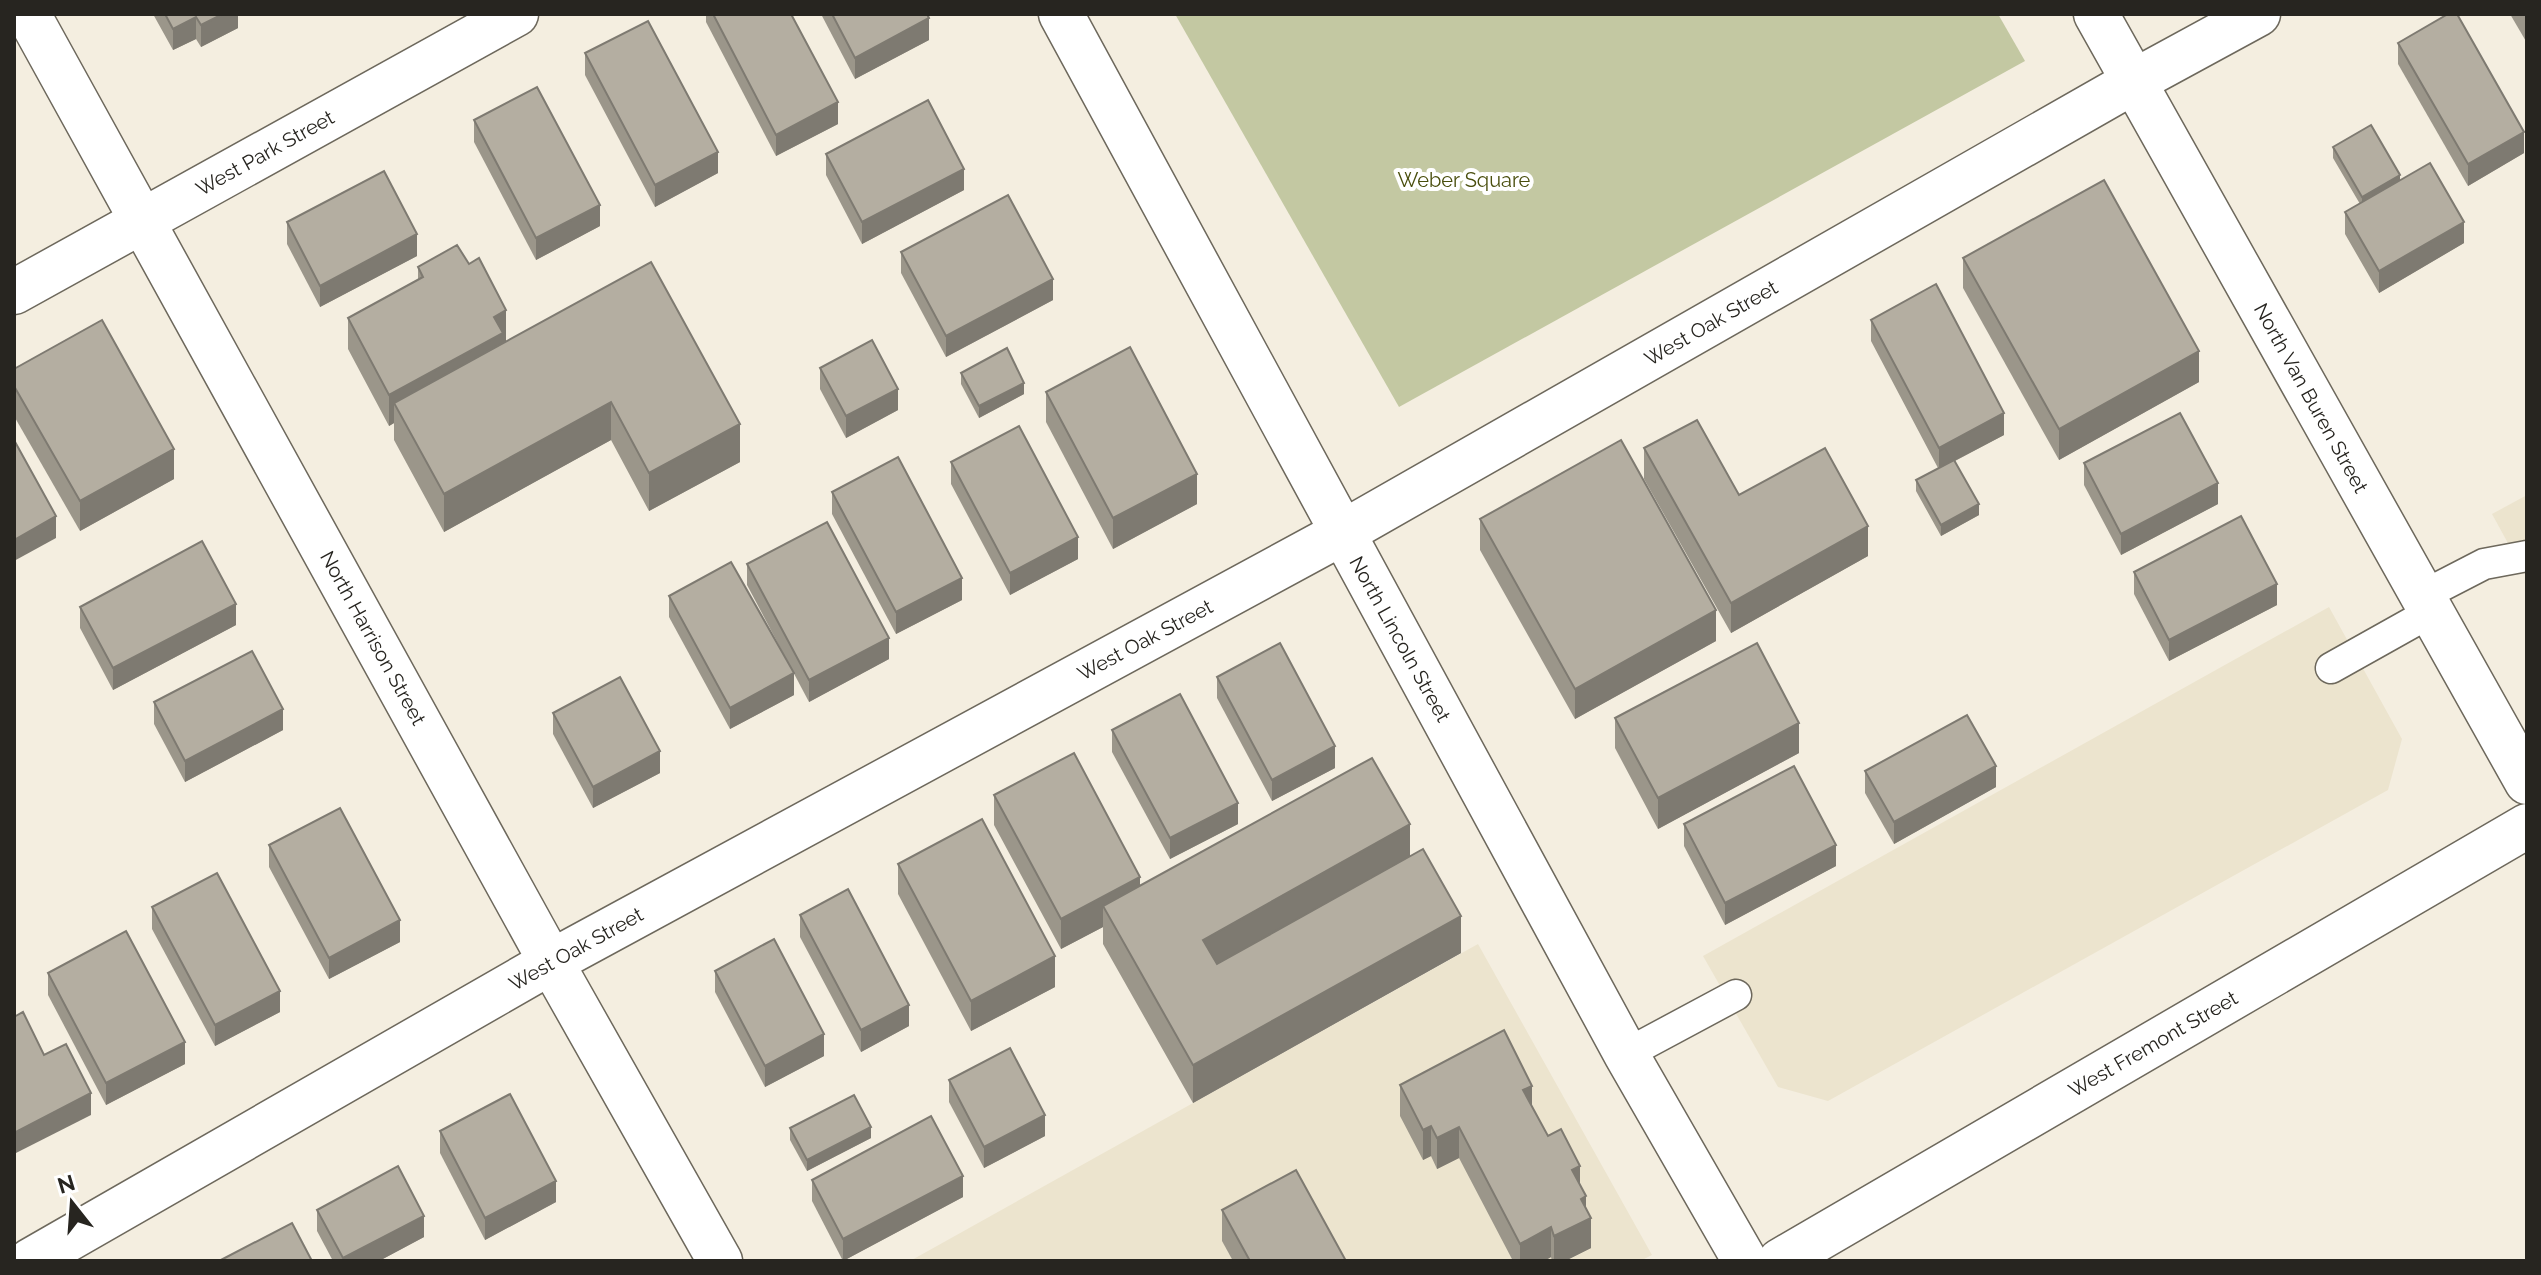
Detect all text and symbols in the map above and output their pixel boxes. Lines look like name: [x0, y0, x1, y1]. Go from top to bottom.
street label: West Park Street: [192, 105, 338, 201]
park label: Weber Square: [1398, 168, 1531, 192]
street label: West Oak Street: [1640, 275, 1782, 371]
street label: North Van Buren Street: [2249, 299, 2373, 497]
street label: North Harrison Street: [315, 547, 431, 730]
street label: North Lincoln Street: [1344, 552, 1456, 726]
street label: West Oak Street: [1073, 594, 1217, 686]
street label: West Oak Street: [505, 902, 648, 996]
street label: West Fremont Street: [2064, 986, 2242, 1102]
north arrow: [32, 1163, 112, 1243]
text: N: [54, 1169, 78, 1199]

